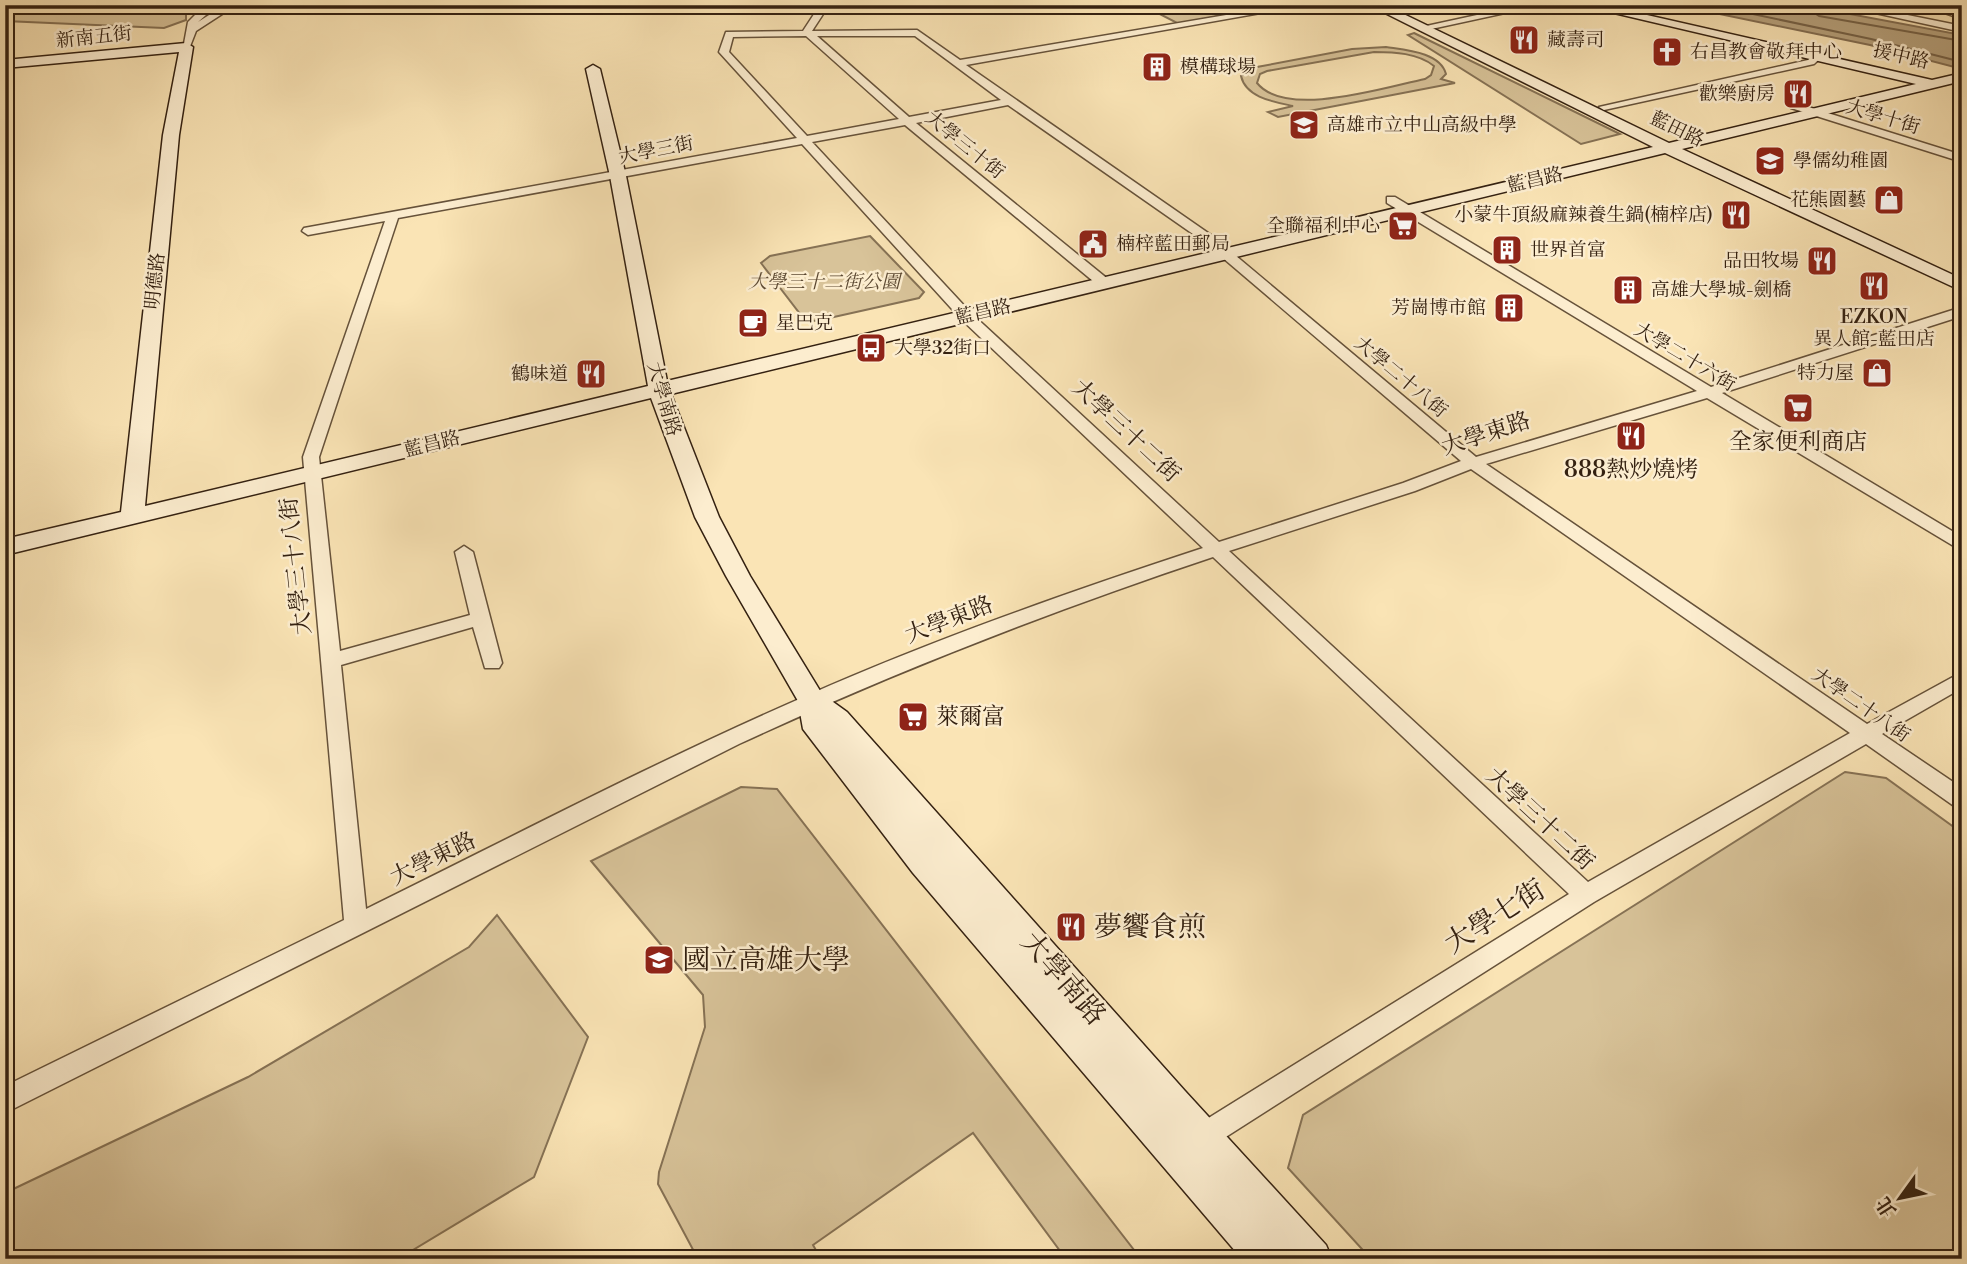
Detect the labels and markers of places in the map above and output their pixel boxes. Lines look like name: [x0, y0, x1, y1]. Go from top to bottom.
restaurant icon: 藏壽司: [1507, 23, 1541, 57]
place label: 藏壽司: [1547, 28, 1604, 52]
church icon: 右昌教會敬拜中心: [1650, 35, 1684, 69]
place label: 右昌教會敬拜中心: [1690, 40, 1842, 64]
building icon: 模構球場: [1140, 50, 1174, 84]
place label: 模構球場: [1180, 55, 1256, 79]
restaurant icon: 歡樂廚房: [1781, 77, 1815, 111]
place label: 歡樂廚房: [1699, 82, 1775, 106]
school or university icon: 高雄市立中山高級中學: [1287, 108, 1321, 142]
place label: 高雄市立中山高級中學: [1327, 113, 1517, 137]
school or university icon: 學儒幼稚園: [1753, 144, 1787, 178]
place label: 學儒幼稚園: [1793, 149, 1888, 173]
shop icon: 花熊園藝: [1872, 183, 1906, 217]
place label: 花熊園藝: [1790, 188, 1866, 212]
restaurant icon: 小蒙牛頂級麻辣養生鍋(楠梓店): [1719, 198, 1753, 232]
place label: 小蒙牛頂級麻辣養生鍋(楠梓店): [1454, 203, 1713, 227]
supermarket icon: 全聯福利中心: [1386, 209, 1420, 243]
place label: 全聯福利中心: [1266, 214, 1380, 238]
public building icon: 楠梓藍田郵局: [1076, 227, 1110, 261]
place label: 楠梓藍田郵局: [1116, 232, 1230, 256]
building icon: 世界首富: [1490, 233, 1524, 267]
place label: 世界首富: [1530, 238, 1606, 262]
restaurant icon: 品田牧場: [1805, 244, 1839, 278]
place label: 品田牧場: [1723, 249, 1799, 273]
restaurant icon: EZKON 異人館-藍田店: [1857, 269, 1891, 303]
building icon: 高雄大學城-劍橋: [1611, 273, 1645, 307]
place label: 高雄大學城-劍橋: [1651, 278, 1792, 302]
building icon: 芳崗博市館: [1492, 291, 1526, 325]
place label: 芳崗博市館: [1391, 296, 1486, 320]
place label: EZKON 異人館-藍田店: [1813, 305, 1935, 351]
cafe icon: 星巴克: [736, 306, 770, 340]
place label: 星巴克: [776, 311, 833, 335]
bus stop icon: 大學32街口: [854, 331, 888, 365]
place label: 大學32街口: [894, 336, 991, 360]
shop icon: 特力屋: [1860, 356, 1894, 390]
restaurant icon: 鶴味道: [574, 357, 608, 391]
place label: 特力屋: [1797, 361, 1854, 385]
place label: 鶴味道: [511, 362, 568, 386]
supermarket icon: 全家便利商店: [1781, 391, 1815, 425]
restaurant icon: 888熱炒燒烤: [1614, 419, 1648, 453]
place label: 全家便利商店: [1729, 428, 1867, 456]
place label: 888熱炒燒烤: [1564, 456, 1698, 484]
supermarket icon: 萊爾富: [896, 700, 930, 734]
place label: 萊爾富: [936, 703, 1005, 731]
restaurant icon: 夢饗食煎: [1054, 910, 1088, 944]
place label: 夢饗食煎: [1094, 910, 1206, 945]
school or university icon: 國立高雄大學: [642, 943, 676, 977]
place label: 國立高雄大學: [682, 943, 850, 978]

